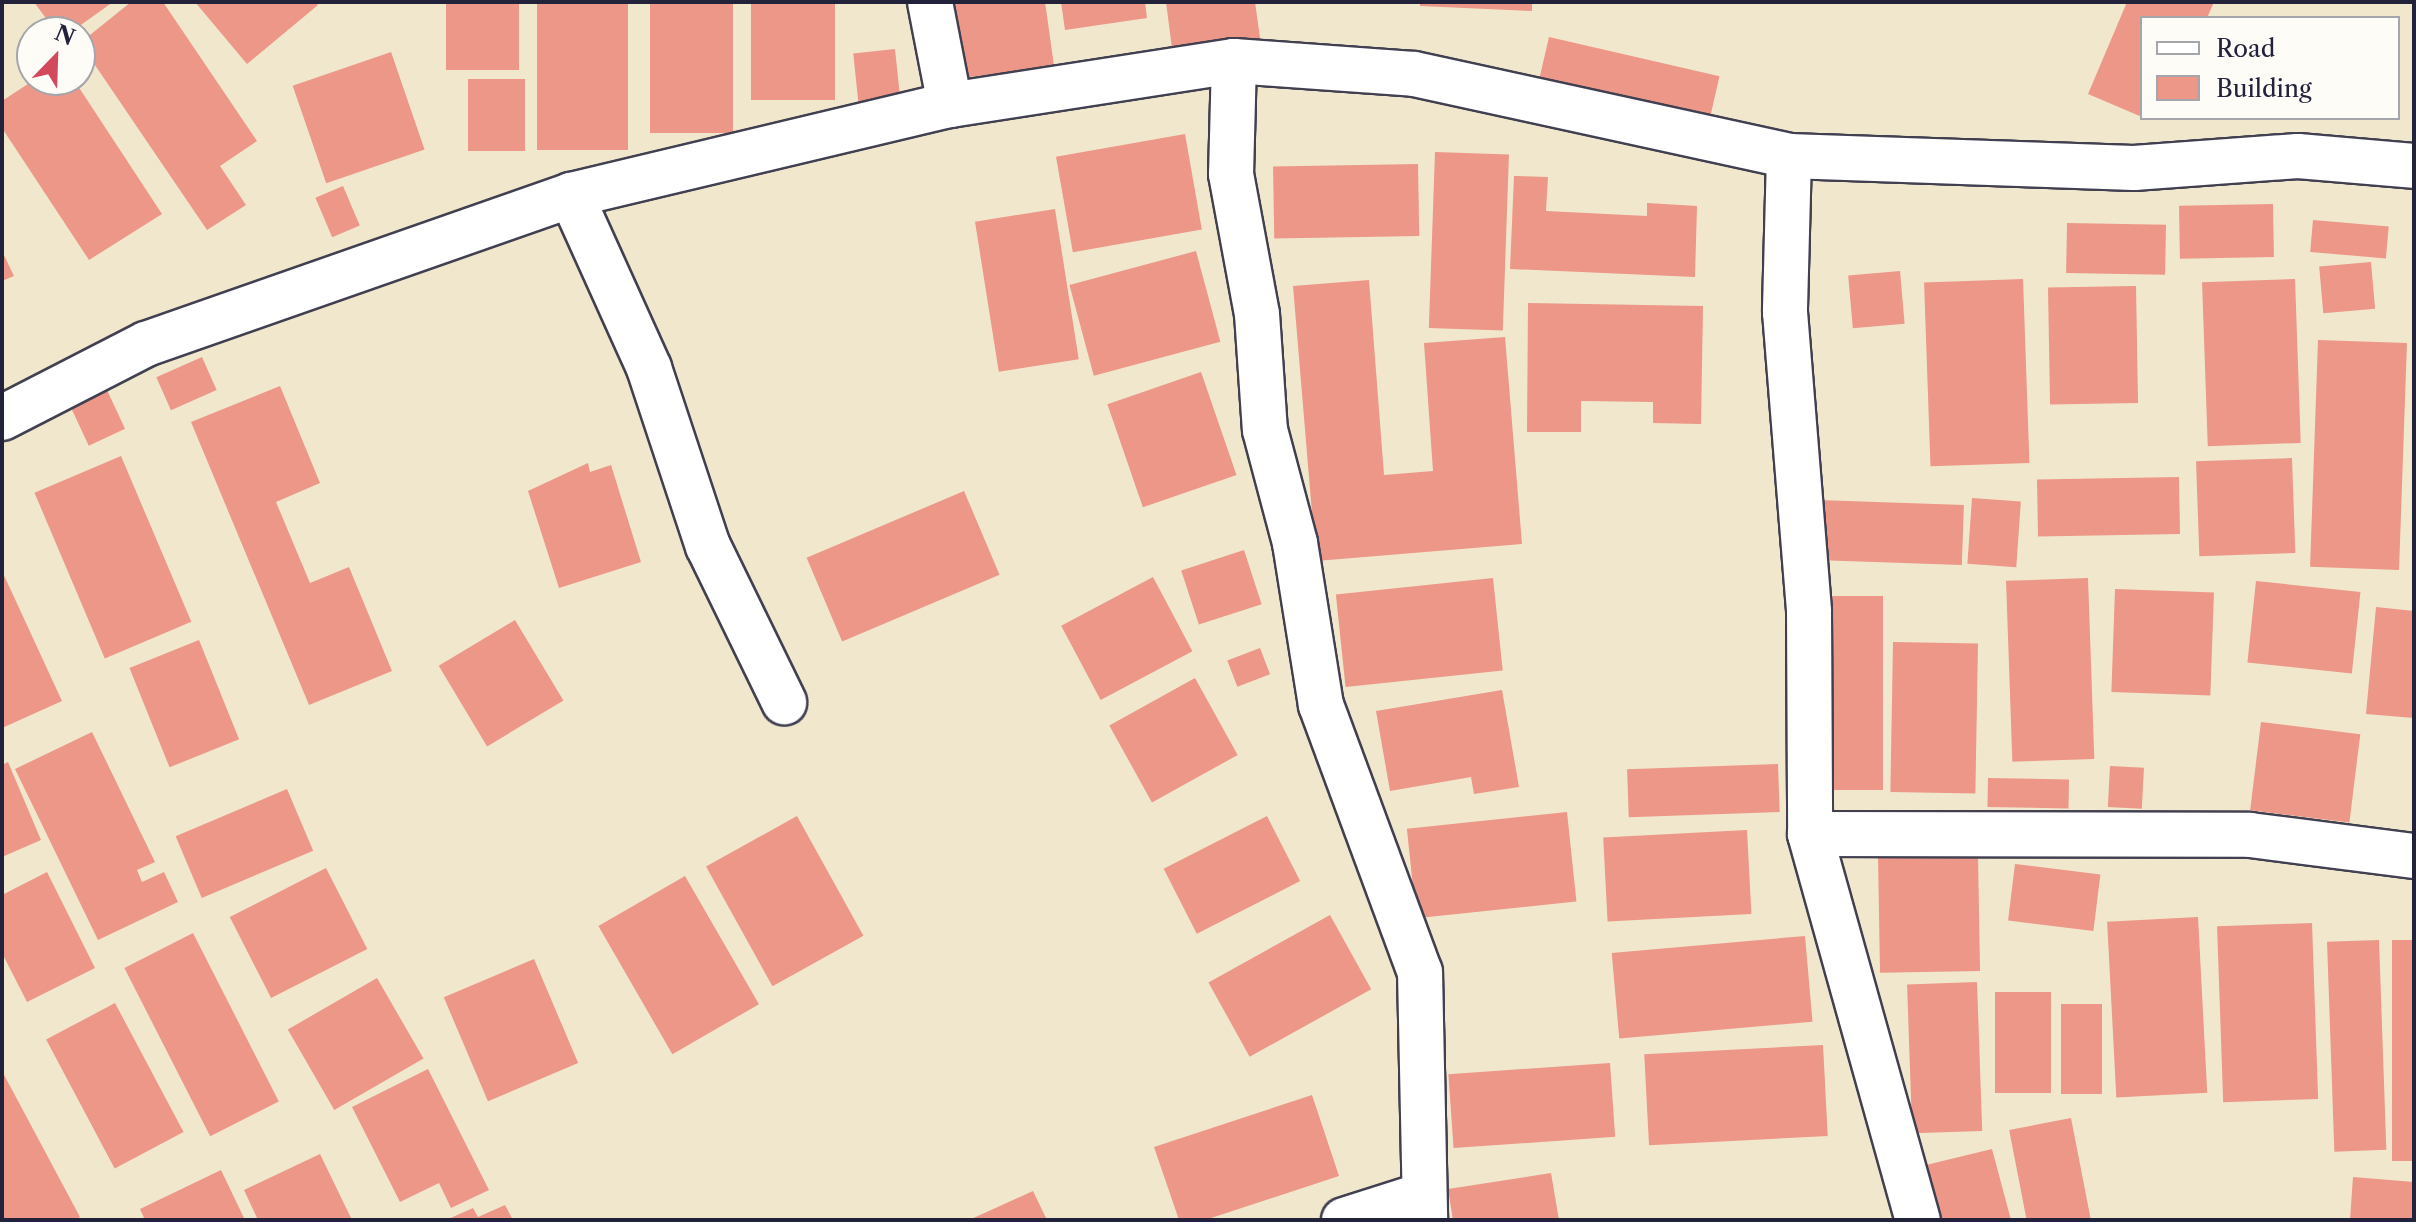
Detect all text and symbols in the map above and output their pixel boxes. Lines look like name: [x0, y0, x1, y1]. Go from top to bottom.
north arrow: [16, 16, 96, 96]
legend: [2140, 16, 2400, 120]
text: N: [51, 19, 79, 51]
text: Road: [2216, 34, 2275, 63]
text: Building: [2216, 74, 2312, 103]

